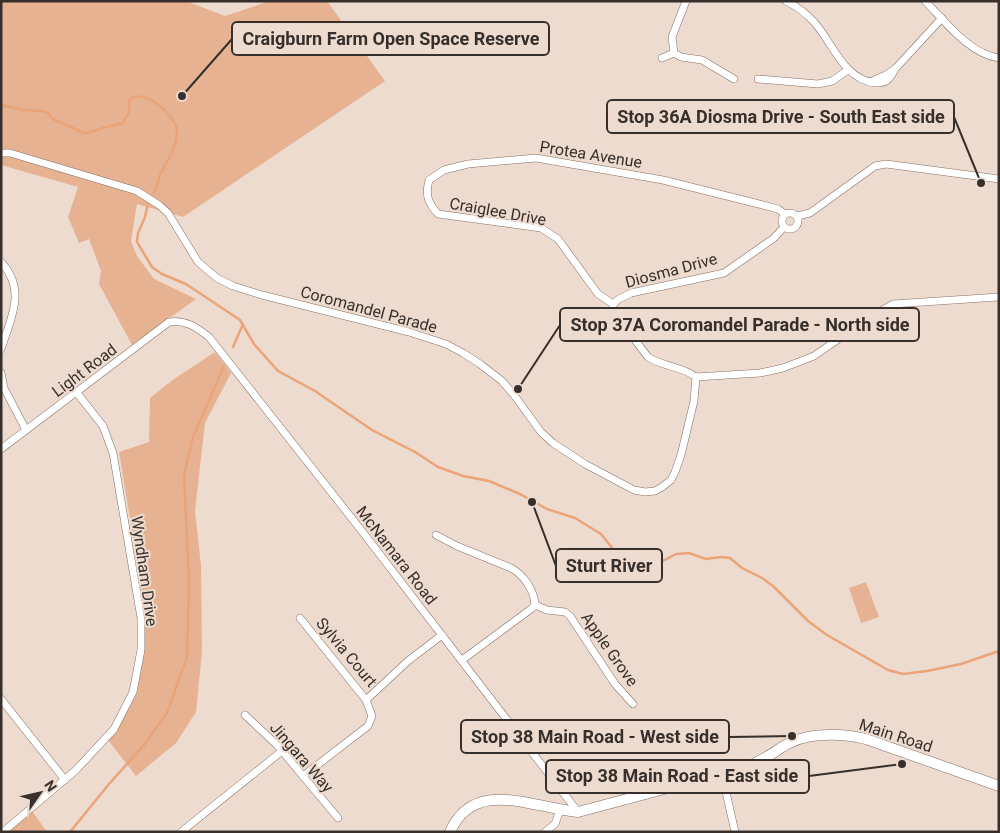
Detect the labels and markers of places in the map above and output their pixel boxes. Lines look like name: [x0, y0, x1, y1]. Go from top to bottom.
callout: Craigburn Farm Open Space Reserve: [232, 22, 549, 55]
callout: Stop 36A Diosma Drive - South East side: [607, 100, 954, 133]
callout: Stop 37A Coromandel Parade - North side: [560, 308, 919, 341]
callout: Sturt River: [556, 549, 662, 582]
callout: Stop 38 Main Road - West side: [461, 720, 729, 753]
callout: Stop 38 Main Road - East side: [546, 760, 809, 793]

